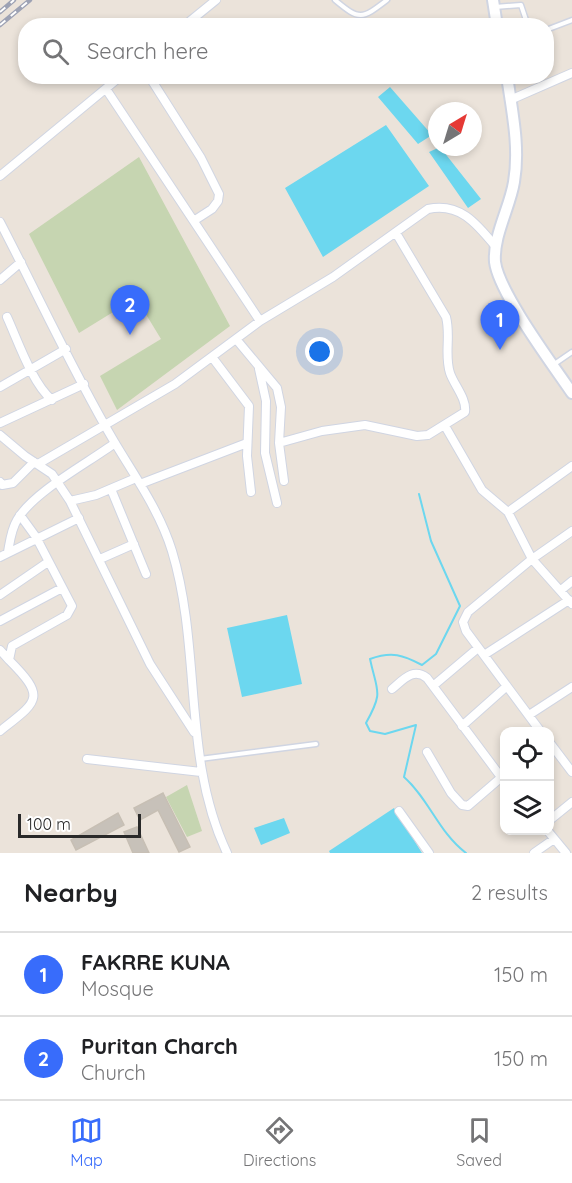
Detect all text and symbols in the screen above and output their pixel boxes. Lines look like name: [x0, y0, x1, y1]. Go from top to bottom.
search box: [18, 18, 554, 84]
icon: search: [39, 35, 72, 68]
text: Search here: [87, 37, 208, 65]
north arrow: [428, 102, 482, 156]
pin: 2: [110, 286, 150, 335]
pin: 1: [480, 300, 520, 350]
your location: [305, 337, 334, 366]
map controls: [500, 727, 554, 835]
button: locate: [500, 727, 554, 781]
button: layers: [500, 781, 554, 835]
scale bar: [18, 811, 141, 838]
text: 100 m: [27, 814, 71, 834]
text: Nearby: [24, 876, 118, 909]
text: 2 results: [471, 880, 548, 905]
text: FAKRRE KUNA: [81, 948, 230, 976]
text: 1: [40, 962, 47, 987]
text: 150 m: [494, 962, 548, 987]
text: Mosque: [81, 976, 154, 1001]
text: Puritan Charch: [81, 1032, 238, 1060]
text: 2: [38, 1046, 49, 1071]
text: 150 m: [494, 1046, 548, 1071]
text: Church: [81, 1060, 146, 1085]
tab: Map: [70, 1114, 103, 1170]
tab: Directions: [243, 1114, 316, 1170]
tab: Saved: [456, 1114, 502, 1170]

